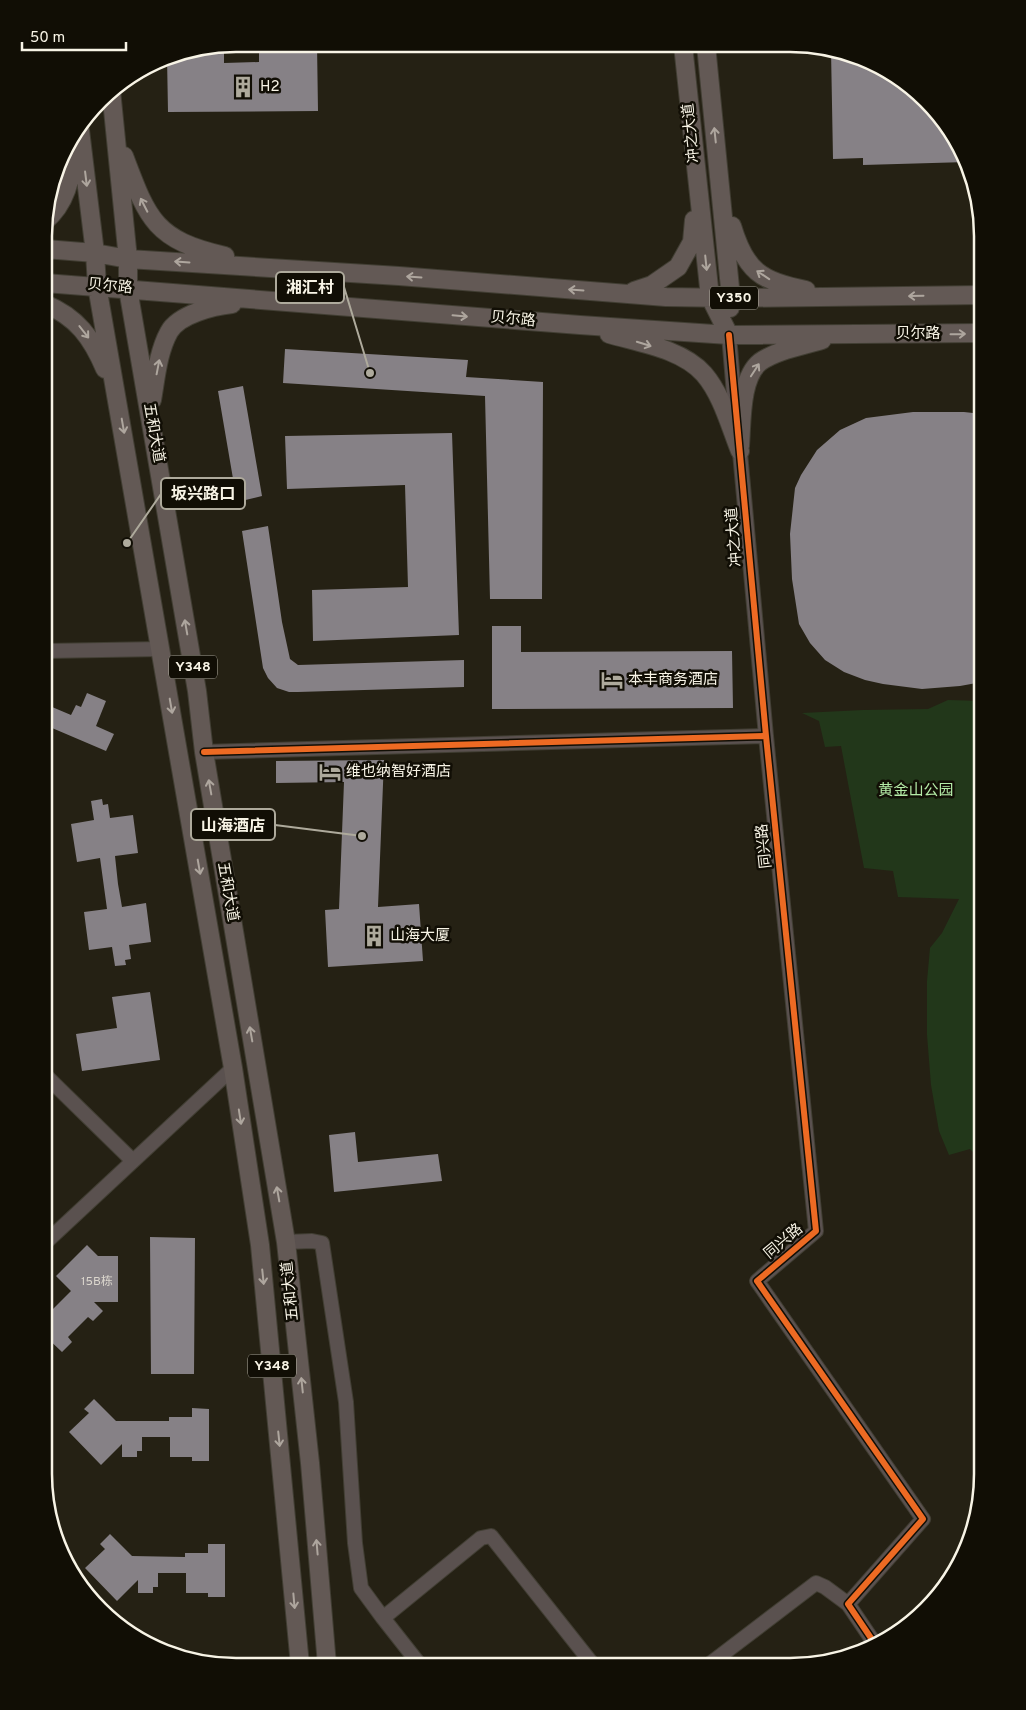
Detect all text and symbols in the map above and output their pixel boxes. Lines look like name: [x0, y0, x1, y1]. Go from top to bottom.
scale bar: [22, 20, 126, 52]
text: 50 m: [30, 29, 65, 48]
building icon: H2: [230, 74, 256, 100]
place label: H2: [260, 78, 280, 97]
street label: 冲之大道: [679, 102, 705, 164]
one-way arrow: [710, 127, 719, 143]
one-way arrow: [81, 170, 91, 186]
one-way arrow: [139, 198, 148, 213]
one-way arrow: [701, 255, 711, 271]
one-way arrow: [174, 258, 190, 267]
one-way arrow: [756, 270, 770, 280]
callout: 湘汇村: [276, 272, 344, 303]
one-way arrow: [406, 272, 422, 282]
street label: 贝尔路: [87, 276, 133, 298]
text: 湘汇村: [286, 278, 334, 299]
one-way arrow: [568, 285, 584, 294]
road number: Y350: [710, 286, 758, 310]
one-way arrow: [908, 291, 924, 301]
street label: 贝尔路: [490, 309, 536, 331]
one-way arrow: [452, 311, 468, 320]
one-way arrow: [78, 325, 89, 338]
street label: 贝尔路: [895, 325, 941, 344]
one-way arrow: [949, 329, 965, 338]
one-way arrow: [635, 340, 651, 350]
one-way arrow: [153, 359, 163, 375]
one-way arrow: [750, 363, 760, 377]
street label: 五和大道: [138, 402, 168, 464]
one-way arrow: [118, 417, 128, 433]
callout: 坂兴路口: [161, 478, 245, 509]
text: 坂兴路口: [171, 485, 235, 505]
street label: 冲之大道: [723, 506, 747, 568]
one-way arrow: [181, 619, 191, 635]
road number: Y348: [169, 656, 217, 679]
hotel icon: 本丰商务酒店: [599, 667, 625, 693]
place label: 本丰商务酒店: [628, 671, 718, 690]
one-way arrow: [167, 698, 177, 714]
hotel icon: 维也纳智好酒店: [317, 759, 343, 785]
place label: 维也纳智好酒店: [346, 762, 451, 782]
one-way arrow: [204, 780, 214, 796]
park label: 黄金山公园: [878, 782, 954, 801]
callout: 山海酒店: [191, 809, 275, 840]
text: 山海酒店: [201, 817, 265, 837]
street label: 同兴路: [753, 823, 777, 869]
one-way arrow: [194, 858, 204, 874]
street label: 五和大道: [212, 861, 242, 923]
building icon: 山海大厦: [361, 923, 387, 949]
place label: 山海大厦: [390, 927, 450, 946]
one-way arrow: [246, 1026, 256, 1042]
one-way arrow: [236, 1108, 246, 1124]
one-way arrow: [273, 1187, 283, 1203]
street label: 同兴路: [761, 1220, 807, 1264]
street label: 五和大道: [278, 1260, 304, 1322]
one-way arrow: [258, 1269, 268, 1285]
house number: 15B栋: [81, 1274, 113, 1290]
road number: Y348: [248, 1354, 296, 1378]
one-way arrow: [297, 1377, 307, 1393]
one-way arrow: [274, 1431, 284, 1447]
one-way arrow: [312, 1539, 322, 1555]
one-way arrow: [289, 1593, 299, 1609]

